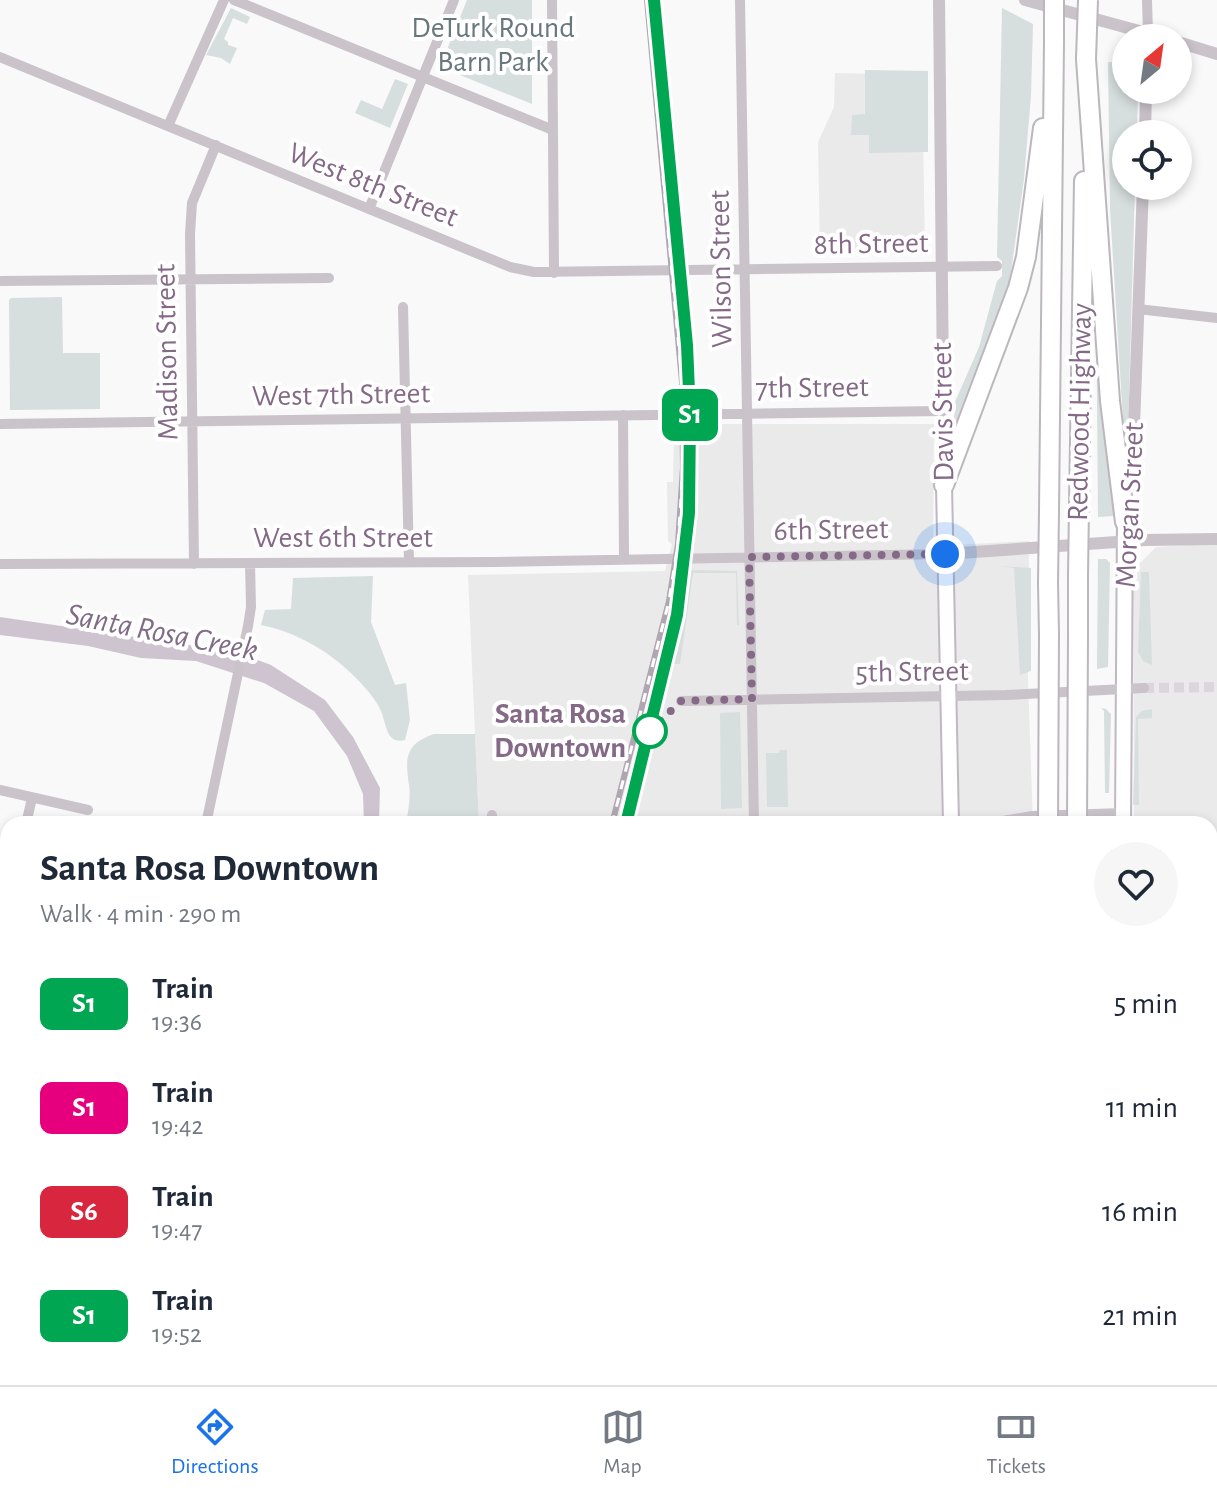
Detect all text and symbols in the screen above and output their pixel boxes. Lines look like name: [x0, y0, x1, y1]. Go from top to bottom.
park label: DeTurk Round Barn Park: [411, 13, 575, 77]
north arrow: [1112, 24, 1192, 104]
map controls: [1112, 24, 1192, 200]
button: locate: [1112, 120, 1192, 200]
street label: West 8th Street: [284, 137, 462, 233]
street label: Wilson Street: [705, 189, 737, 348]
street label: 8th Street: [813, 228, 929, 260]
street label: Madison Street: [150, 263, 184, 441]
street label: Redwood Highway: [1063, 303, 1097, 521]
street label: Davis Street: [927, 342, 959, 482]
street label: 7th Street: [755, 372, 869, 404]
street label: West 7th Street: [252, 378, 431, 412]
line badge: S1: [654, 389, 726, 441]
text: S1: [678, 401, 702, 429]
street label: Morgan Street: [1111, 421, 1149, 589]
street label: 6th Street: [773, 514, 889, 546]
street label: West 6th Street: [253, 523, 433, 553]
your location: [925, 534, 965, 574]
water label: Santa Rosa Creek: [64, 598, 260, 666]
street label: 5th Street: [855, 656, 969, 688]
place label: Santa Rosa Downtown: [494, 699, 626, 763]
marker: Santa Rosa Downtown: [633, 714, 667, 748]
button: heart: [1094, 842, 1178, 926]
text: Santa Rosa Downtown: [40, 850, 379, 888]
text: Walk · 4 min · 290 m: [40, 901, 241, 927]
text: Train: [152, 974, 214, 1004]
text: 5 min: [1114, 989, 1178, 1019]
text: S1: [72, 990, 96, 1018]
text: 19:36: [152, 1009, 202, 1035]
text: Train: [152, 1078, 214, 1108]
text: 11 min: [1106, 1093, 1178, 1123]
text: S1: [72, 1094, 96, 1122]
text: 19:42: [152, 1113, 203, 1139]
text: Train: [152, 1182, 214, 1212]
text: 16 min: [1102, 1197, 1178, 1227]
text: S6: [70, 1198, 98, 1226]
text: 19:47: [152, 1217, 202, 1243]
text: Train: [152, 1286, 214, 1316]
text: 21 min: [1102, 1301, 1178, 1331]
text: S1: [72, 1302, 96, 1330]
text: 19:52: [152, 1321, 202, 1347]
tab: Directions: [171, 1405, 259, 1479]
tab: Map: [601, 1405, 645, 1479]
tab: Tickets: [986, 1405, 1046, 1479]

